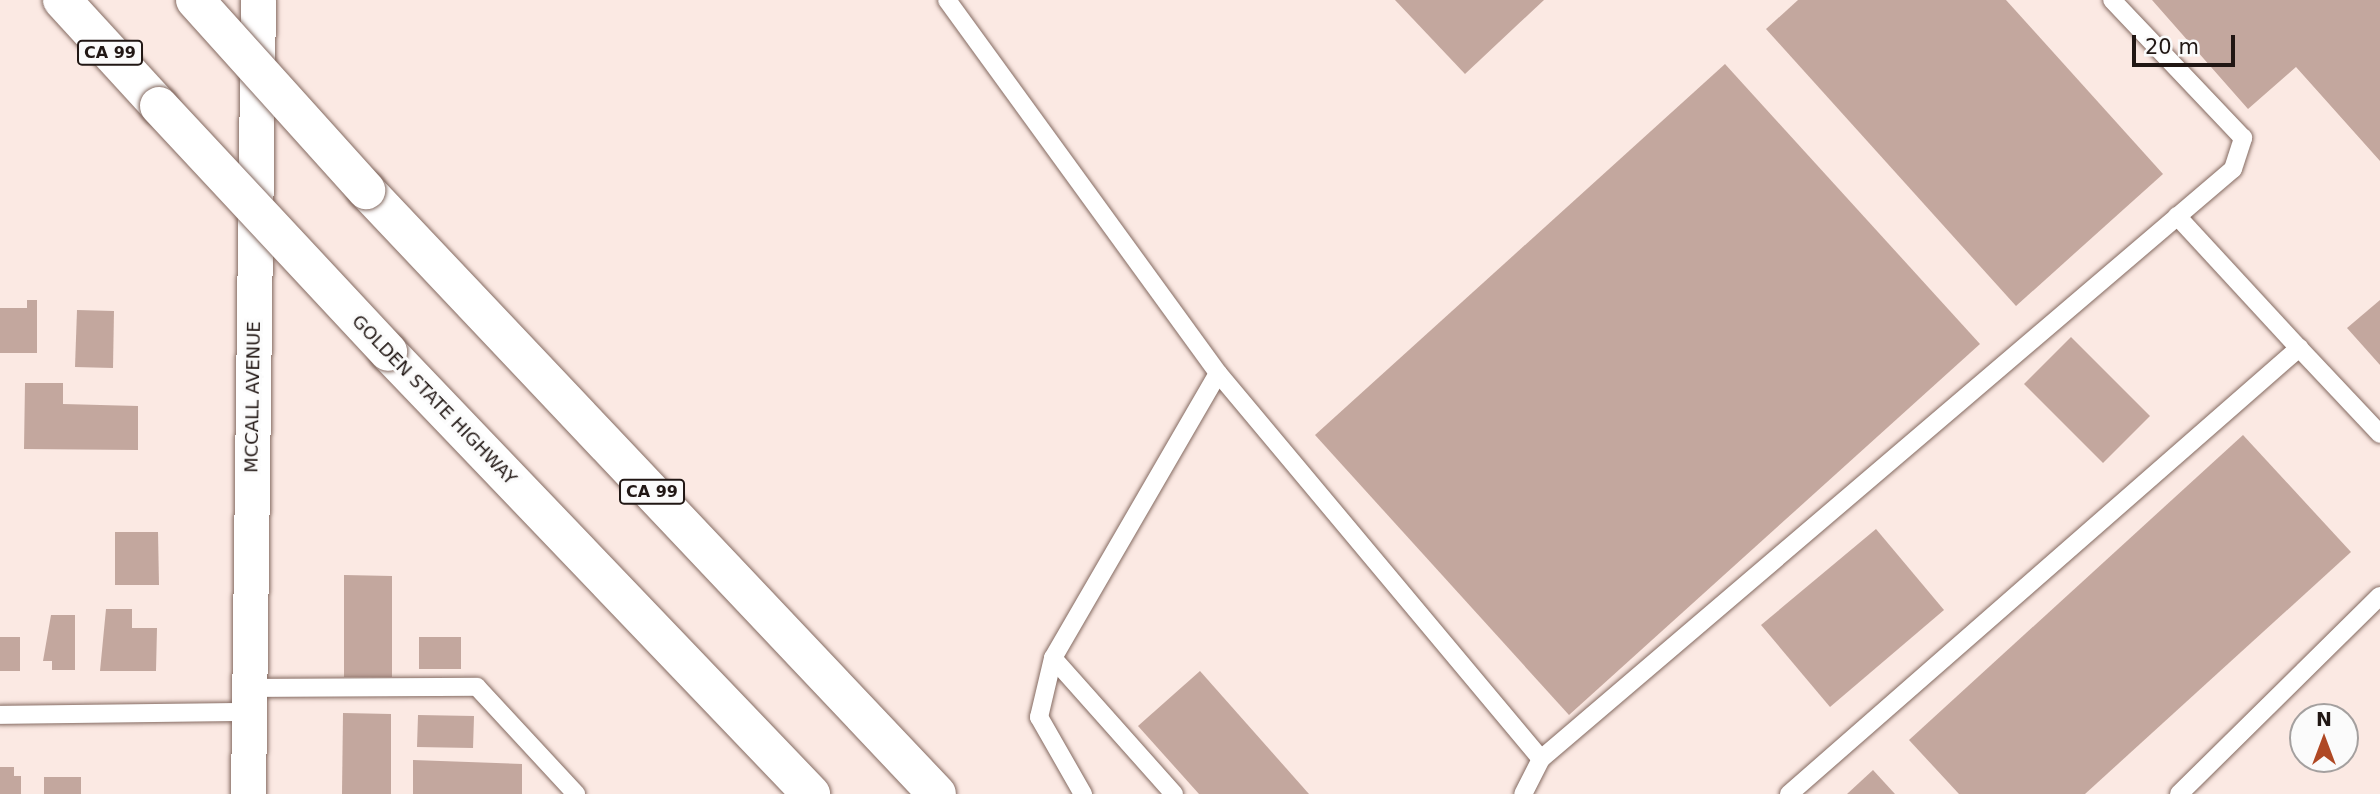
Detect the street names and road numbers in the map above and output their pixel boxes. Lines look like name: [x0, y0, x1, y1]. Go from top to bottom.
road number: CA 99: [77, 40, 143, 66]
street label: GOLDEN STATE HIGHWAY: [347, 311, 521, 489]
street label: MCCALL AVENUE: [241, 321, 265, 473]
road number: CA 99: [619, 480, 685, 505]

